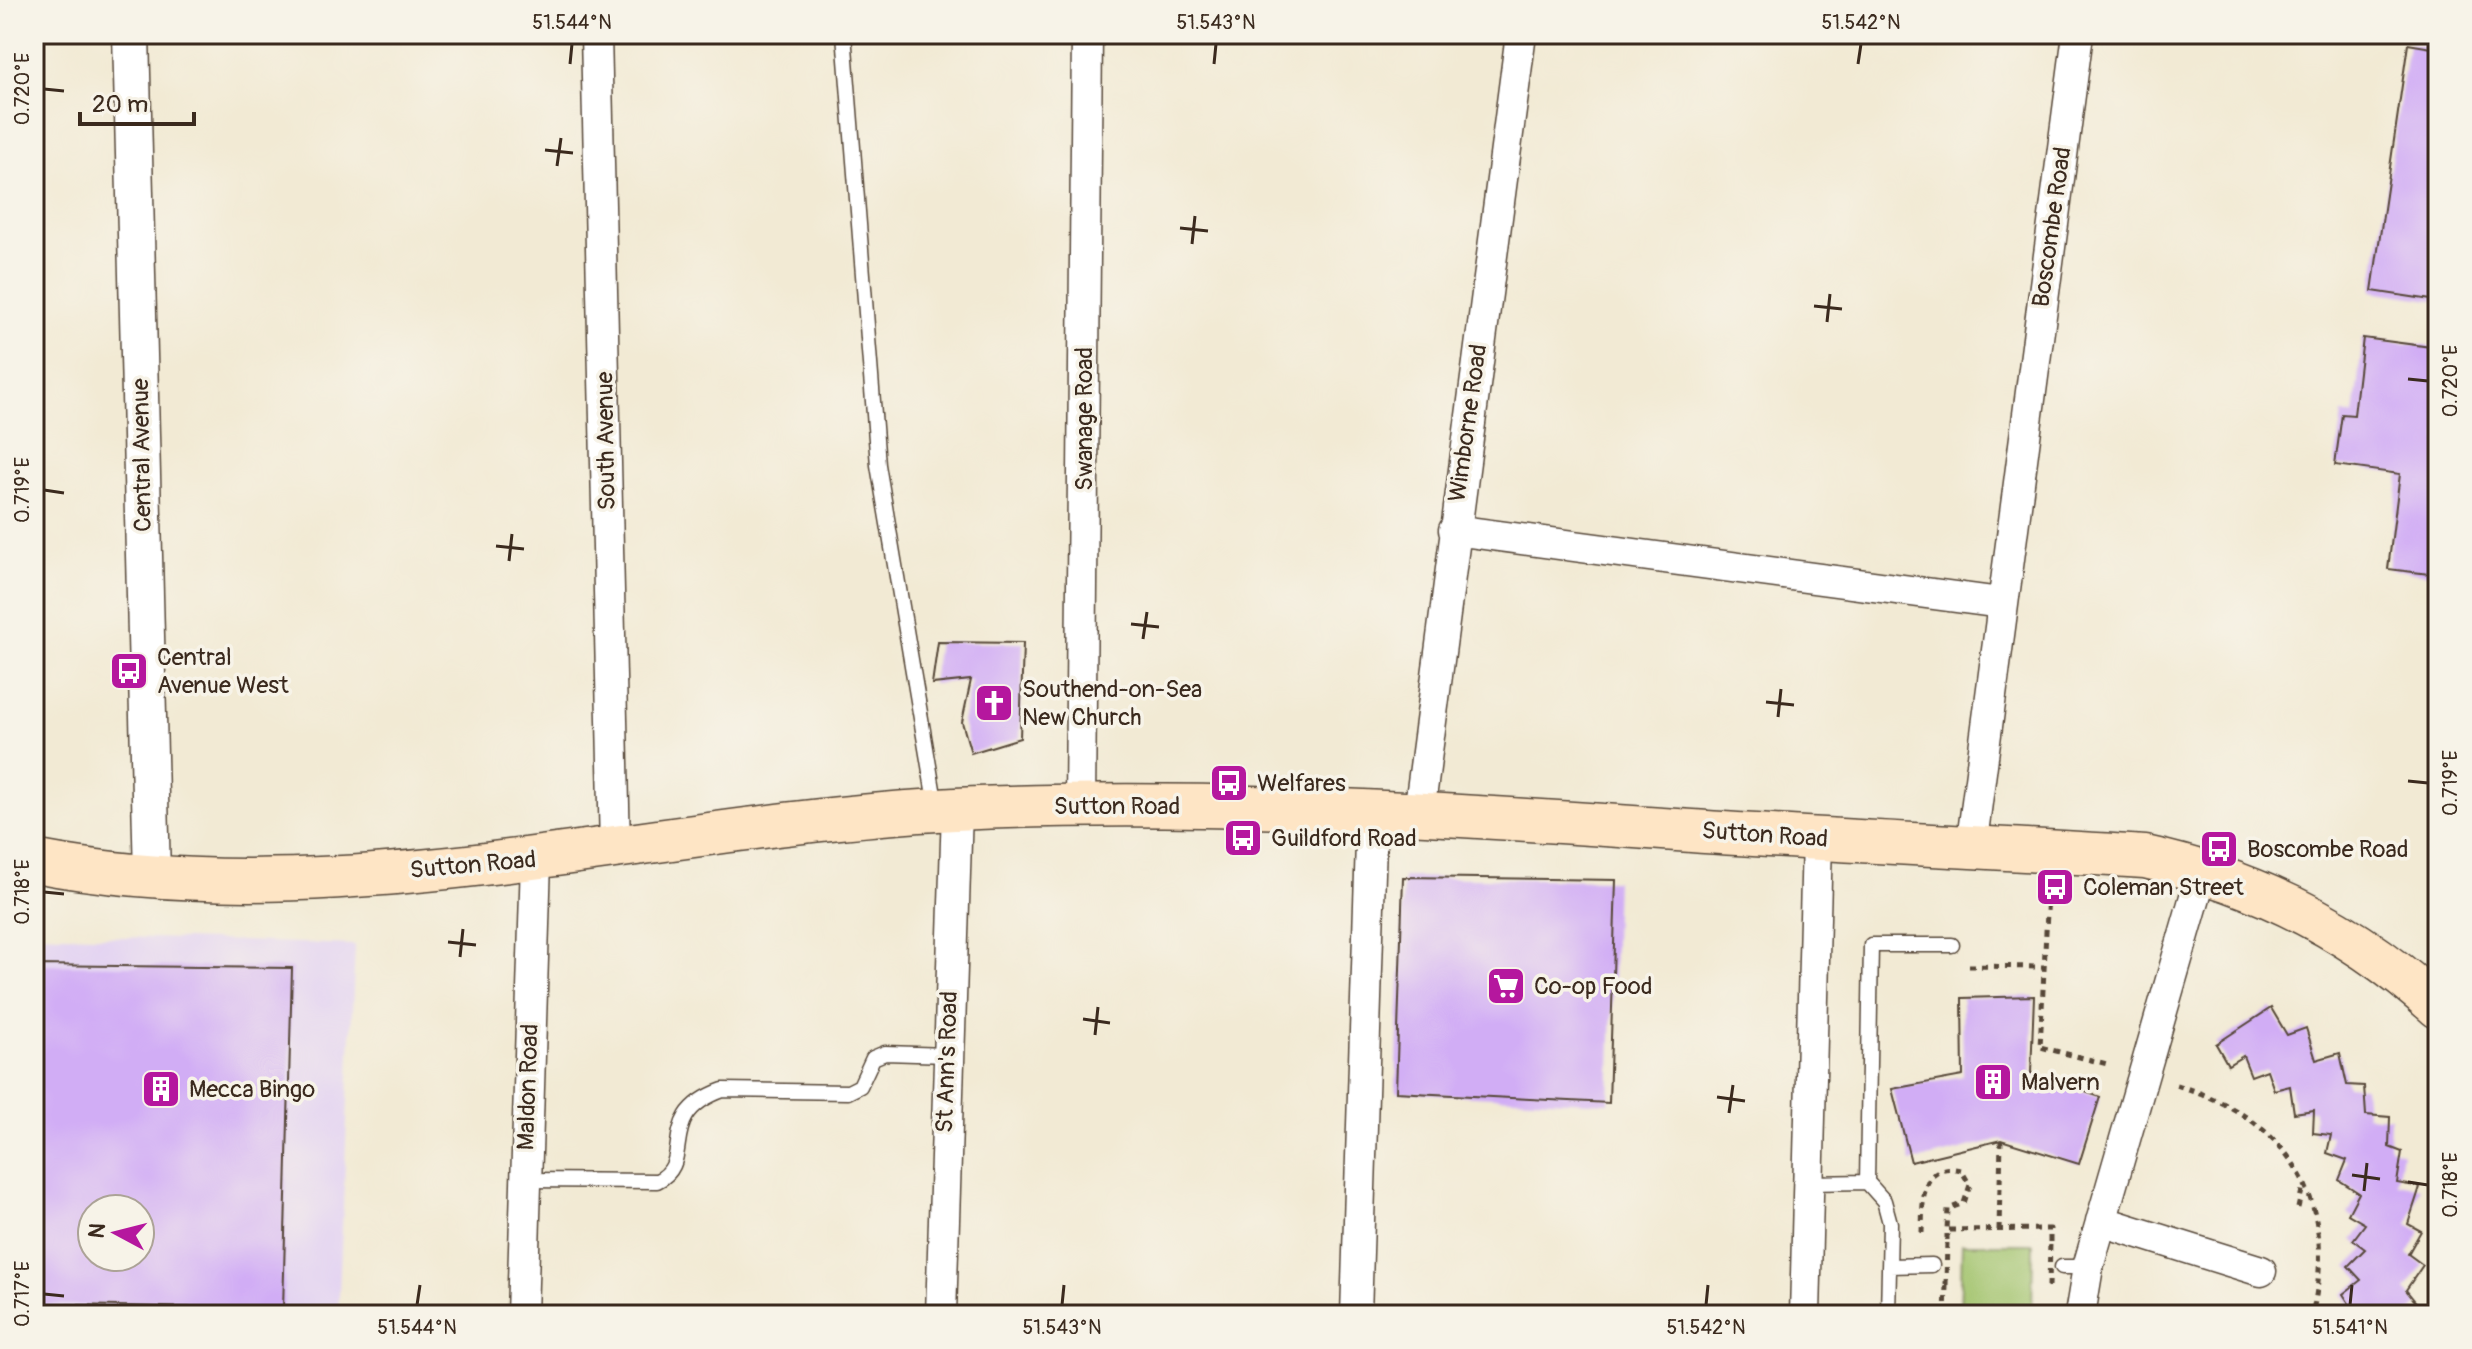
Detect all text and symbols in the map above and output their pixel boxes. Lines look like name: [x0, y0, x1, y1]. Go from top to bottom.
text: 51.544°N: [532, 10, 612, 35]
text: 51.543°N: [1177, 10, 1255, 35]
text: 51.542°N: [1822, 10, 1900, 35]
text: 0.720°E: [10, 53, 35, 125]
scale bar: [80, 76, 194, 126]
text: 20 m: [92, 90, 148, 119]
street label: Boscombe Road: [2026, 145, 2078, 309]
street label: Wimborne Road: [1443, 342, 1493, 504]
text: 0.720°E: [2438, 345, 2463, 417]
street label: Swanage Road: [1070, 347, 1099, 491]
street label: South Avenue: [590, 371, 622, 511]
street label: Central Avenue: [126, 378, 158, 532]
text: 0.719°E: [10, 457, 35, 523]
place label: Central Avenue West: [157, 643, 289, 700]
bus stop icon: Central Avenue West: [108, 650, 150, 692]
place label: Southend-on-Sea New Church: [1022, 675, 1202, 732]
church icon: Southend-on-Sea New Church: [973, 682, 1015, 724]
text: 0.719°E: [2438, 750, 2463, 816]
bus stop icon: Welfares: [1208, 762, 1250, 804]
place label: Welfares: [1257, 769, 1346, 798]
street label: Sutton Road: [1054, 792, 1180, 821]
street label: Sutton Road: [1701, 816, 1829, 854]
bus stop icon: Guildford Road: [1222, 817, 1264, 859]
place label: Guildford Road: [1271, 824, 1417, 853]
bus stop icon: Boscombe Road: [2198, 828, 2240, 870]
place label: Boscombe Road: [2247, 835, 2408, 864]
street label: Sutton Road: [409, 845, 537, 885]
text: 0.718°E: [10, 859, 35, 925]
bus stop icon: Coleman Street: [2034, 866, 2076, 908]
place label: Coleman Street: [2083, 873, 2244, 902]
supermarket icon: Co-op Food: [1485, 965, 1527, 1007]
place label: Co-op Food: [1534, 972, 1652, 1001]
street label: St Ann's Road: [930, 991, 964, 1133]
street label: Maldon Road: [511, 1023, 545, 1151]
building icon: Malvern: [1972, 1061, 2014, 1103]
building icon: Mecca Bingo: [140, 1068, 182, 1110]
place label: Malvern: [2021, 1068, 2100, 1097]
place label: Mecca Bingo: [189, 1075, 315, 1104]
text: 0.718°E: [2438, 1152, 2463, 1218]
north arrow: [76, 1193, 156, 1273]
text: N: [82, 1221, 112, 1240]
text: 0.717°E: [10, 1261, 35, 1327]
text: 51.544°N: [377, 1315, 457, 1340]
text: 51.543°N: [1023, 1315, 1101, 1340]
text: 51.542°N: [1667, 1315, 1745, 1340]
text: 51.541°N: [2312, 1315, 2388, 1340]

